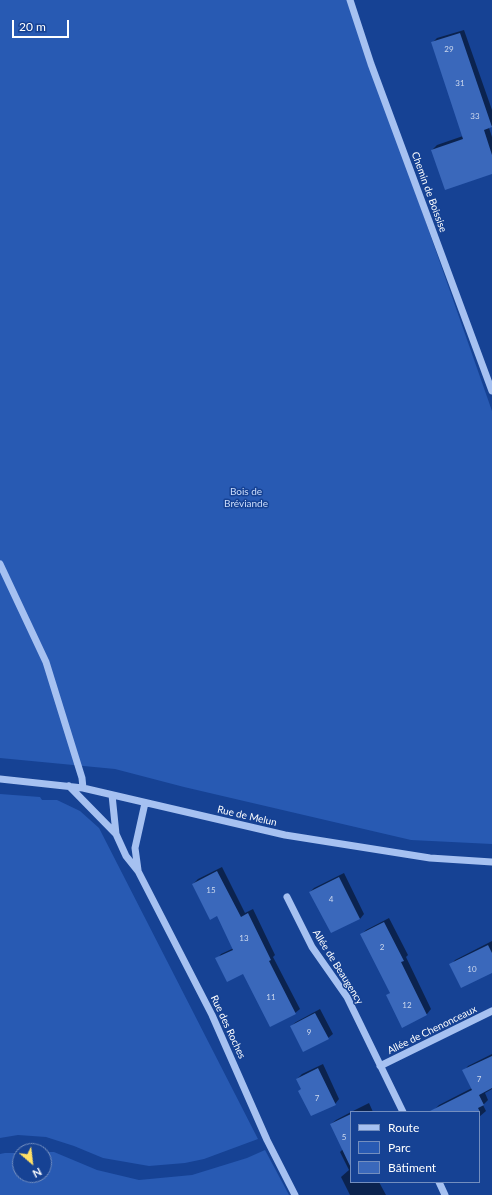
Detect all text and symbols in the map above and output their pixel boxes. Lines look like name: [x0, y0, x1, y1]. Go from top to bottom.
scale bar: [14, 12, 71, 38]
text: 20 m: [19, 19, 46, 34]
house number: 29: [444, 44, 454, 54]
house number: 31: [455, 78, 465, 88]
house number: 33: [470, 111, 480, 121]
street label: Chemin de Boissise: [409, 150, 449, 234]
park label: Bois de Bréviande: [224, 486, 268, 510]
street label: Rue de Melun: [216, 803, 278, 829]
house number: 15: [206, 885, 216, 895]
house number: 4: [329, 894, 333, 904]
street label: Allée de Beaugency: [310, 927, 366, 1007]
house number: 13: [239, 933, 249, 943]
house number: 2: [380, 942, 384, 952]
house number: 10: [467, 964, 477, 974]
house number: 11: [266, 992, 276, 1002]
street label: Rue des Roches: [208, 993, 248, 1061]
house number: 12: [402, 1000, 412, 1010]
street label: Allée de Chenonceaux: [385, 1003, 479, 1057]
house number: 9: [307, 1027, 311, 1037]
house number: 7: [477, 1074, 481, 1084]
house number: 7: [315, 1093, 319, 1103]
legend: [350, 1111, 480, 1183]
text: Route: [388, 1120, 419, 1135]
house number: 5: [342, 1132, 346, 1142]
text: Parc: [388, 1140, 411, 1155]
north arrow: [12, 1143, 52, 1183]
text: Bâtiment: [388, 1160, 436, 1175]
text: N: [31, 1165, 44, 1181]

